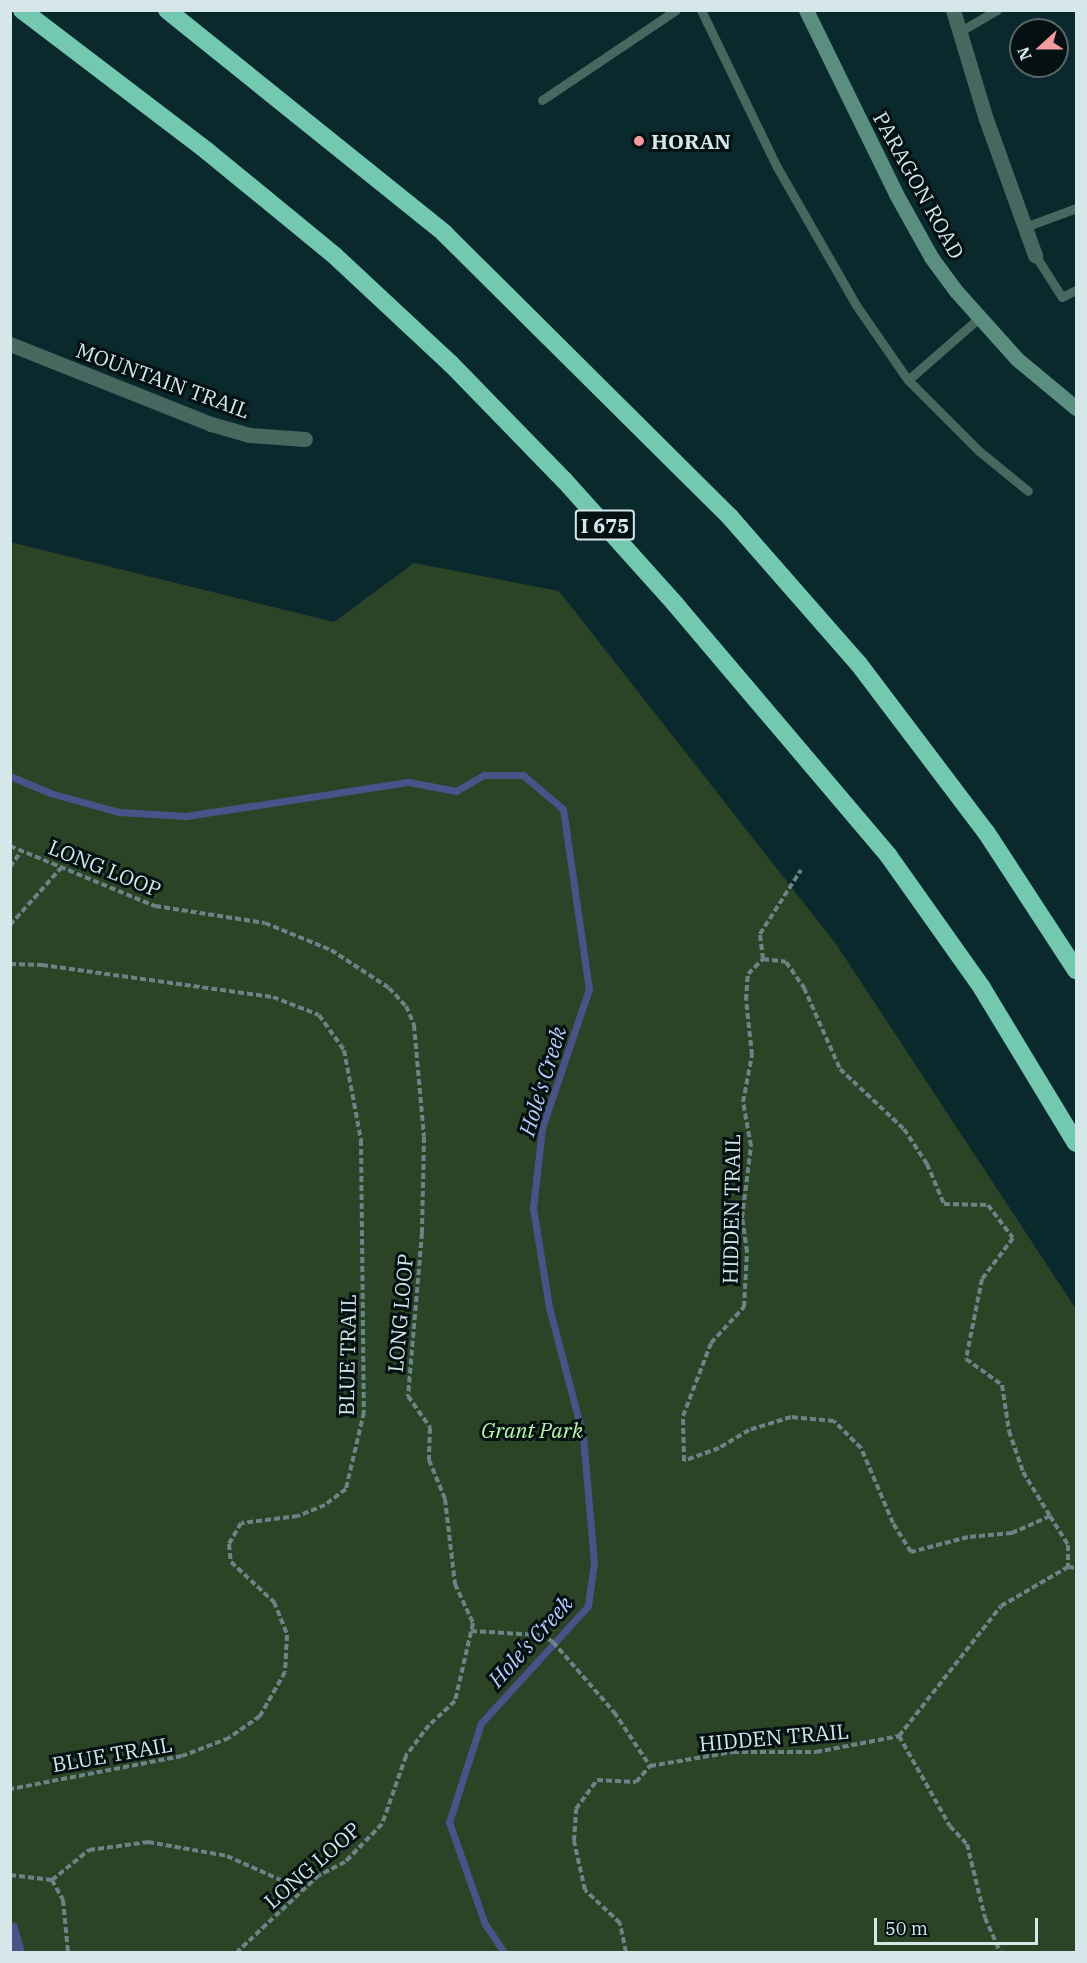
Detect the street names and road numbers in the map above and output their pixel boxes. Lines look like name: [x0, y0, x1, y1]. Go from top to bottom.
street label: PARAGON ROAD: [868, 107, 970, 263]
street label: MOUNTAIN TRAIL: [73, 337, 253, 423]
road number: I 675: [574, 508, 636, 542]
street label: LONG LOOP: [45, 834, 165, 902]
street label: HIDDEN TRAIL: [717, 1134, 745, 1284]
street label: LONG LOOP: [382, 1253, 418, 1373]
street label: BLUE TRAIL: [333, 1294, 361, 1416]
street label: HIDDEN TRAIL: [698, 1718, 850, 1756]
street label: BLUE TRAIL: [50, 1731, 174, 1777]
street label: LONG LOOP: [259, 1816, 365, 1914]

